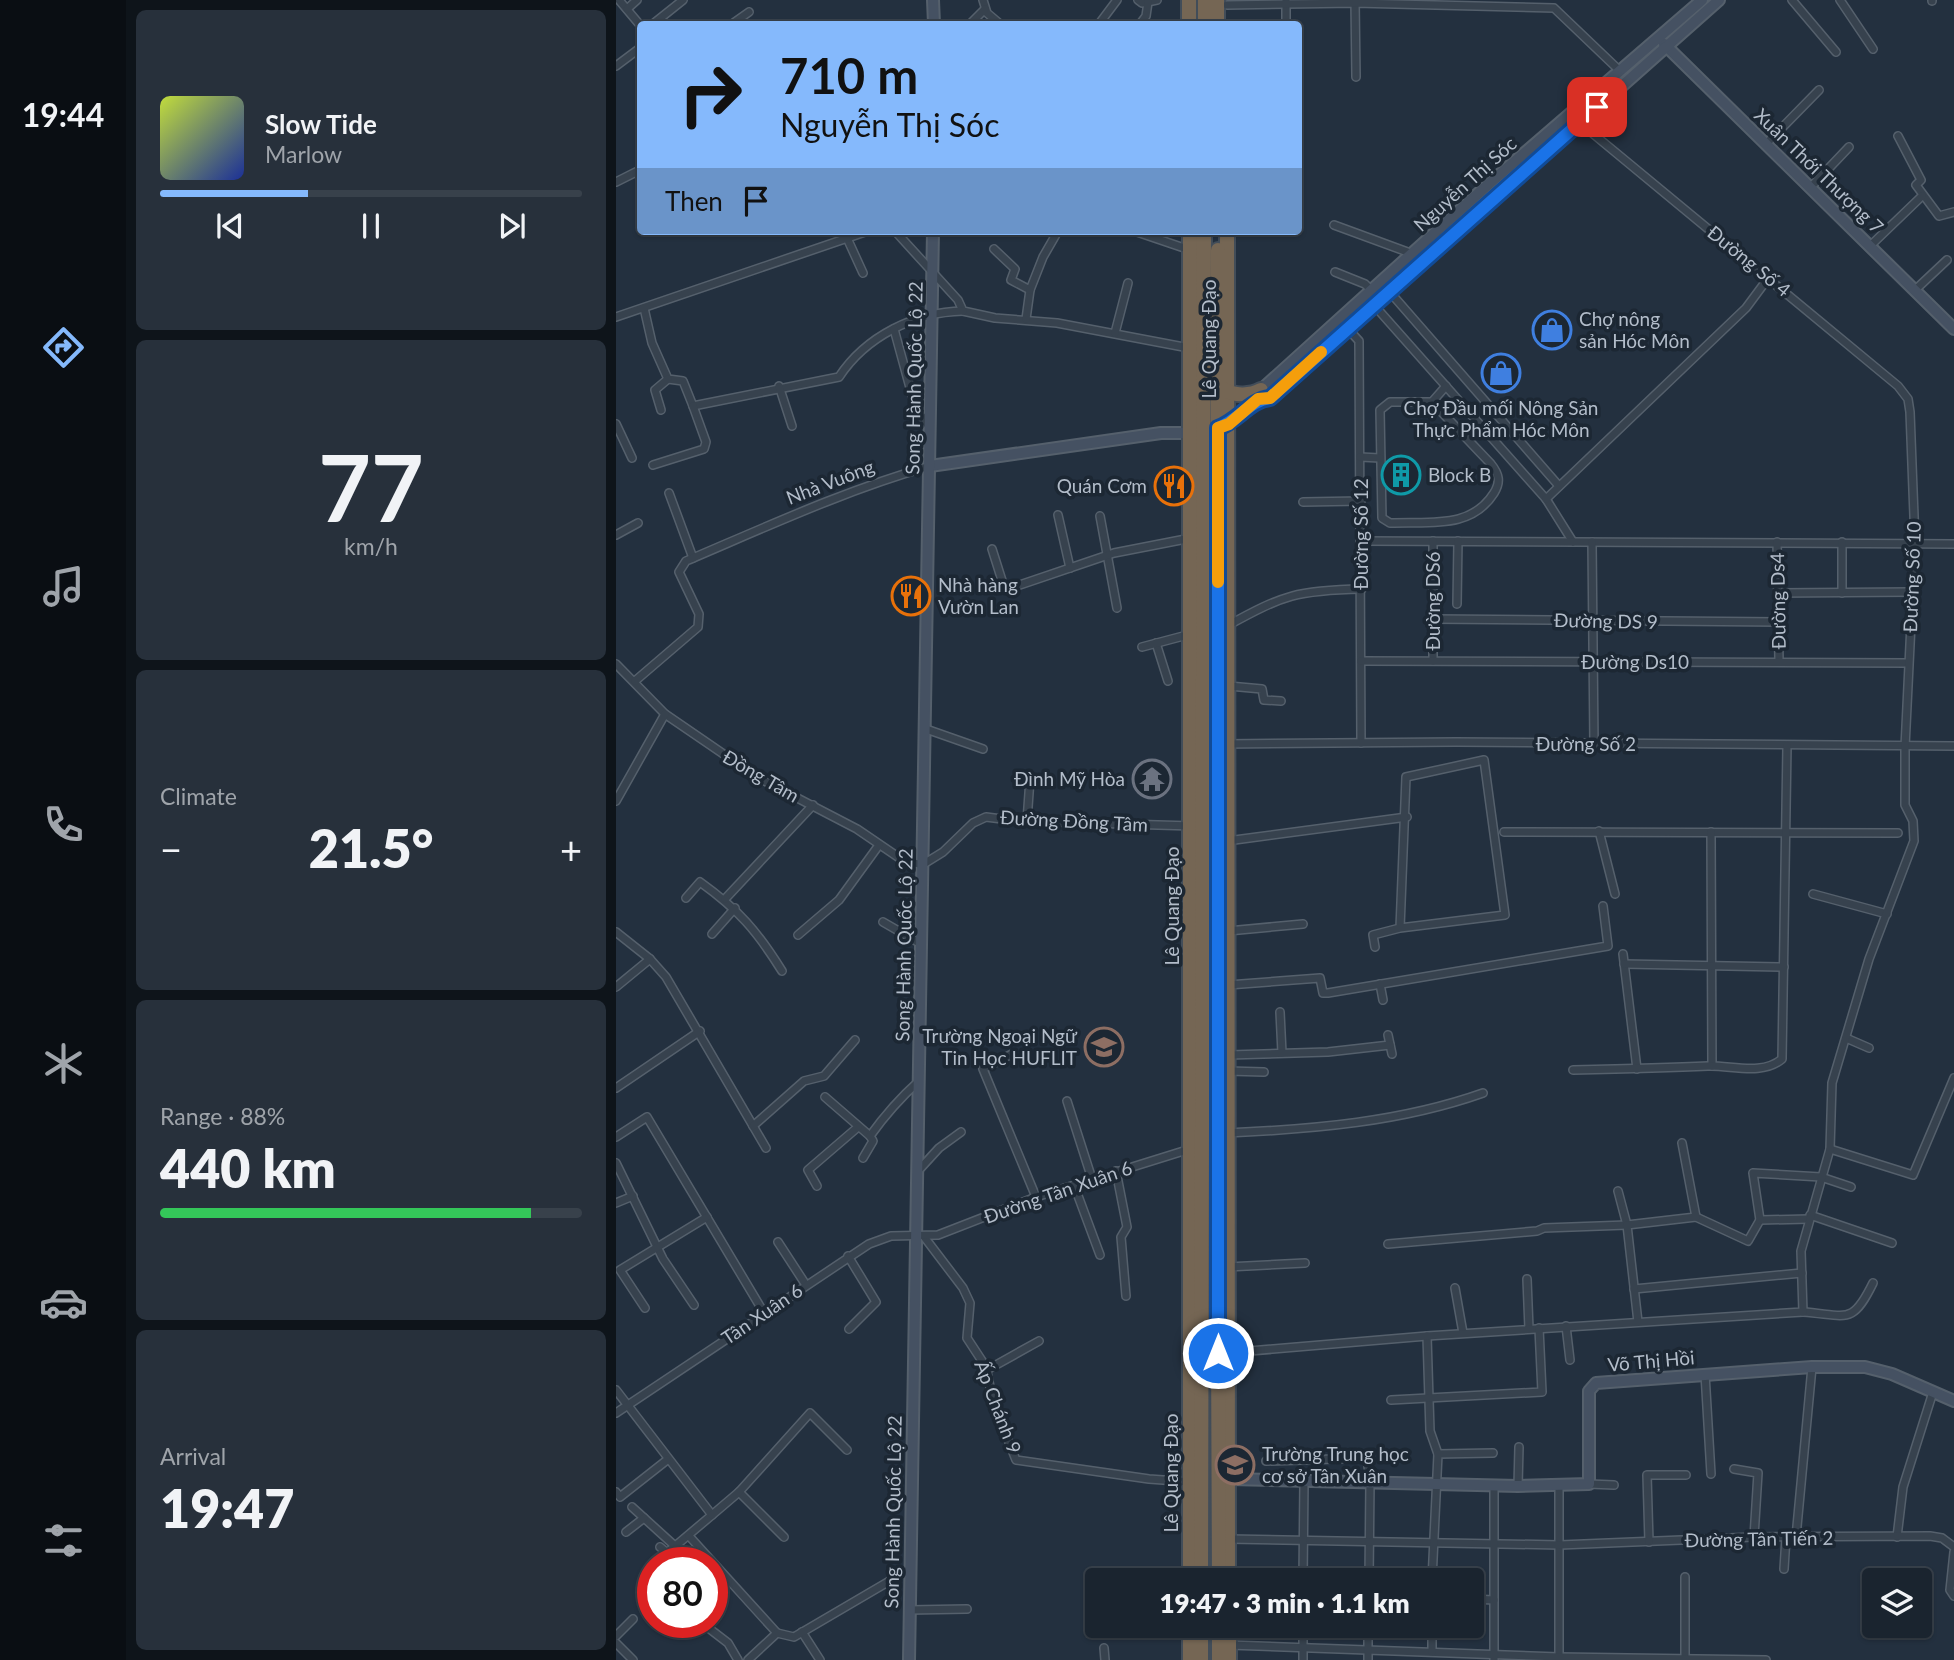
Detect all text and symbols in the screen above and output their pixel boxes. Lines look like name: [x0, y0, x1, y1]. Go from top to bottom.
text: 710 m: [780, 46, 918, 104]
icon: right: [665, 49, 756, 140]
pin: [1567, 77, 1627, 137]
icon: arrive: [1578, 88, 1616, 126]
text: 19:44: [22, 95, 104, 134]
street label: Xuân Thới Thượng 7: [1750, 103, 1889, 238]
text: Nguyễn Thị Sóc: [780, 105, 999, 144]
text: Slow Tide: [265, 108, 377, 140]
street label: Nguyễn Thị Sóc: [1409, 131, 1521, 236]
text: Marlow: [265, 140, 342, 168]
icon: arrive: [737, 182, 775, 220]
text: Then: [665, 185, 723, 217]
icon: previous: [211, 207, 249, 245]
icon: pause: [352, 207, 390, 245]
icon: next: [493, 207, 531, 245]
street label: Đường Số 4: [1703, 220, 1796, 301]
street label: Lê Quang Đạo: [1197, 280, 1220, 398]
street label: Song Hành Quốc Lộ 22: [900, 281, 927, 475]
place label: Chợ nông sản Hóc Môn: [1579, 307, 1690, 352]
shop icon: Chợ nông sản Hóc Môn: [1531, 309, 1573, 351]
icon: directions: [39, 323, 88, 372]
shop icon: Chợ Đầu mối Nông Sản Thực Phẩm Hóc Môn: [1480, 352, 1522, 394]
place label: Chợ Đầu mối Nông Sản Thực Phẩm Hóc Môn: [1404, 396, 1598, 441]
text: 77: [318, 432, 424, 541]
street label: Nhà Vuông: [783, 454, 877, 509]
building icon: Block B: [1380, 454, 1422, 496]
place label: Block B: [1428, 463, 1491, 486]
restaurant icon: Quán Cơm: [1153, 465, 1195, 507]
place label: Quán Cơm: [1057, 474, 1147, 497]
street label: Đường Số 12: [1349, 478, 1372, 590]
street label: Đường Số 10: [1898, 521, 1925, 633]
text: km/h: [344, 532, 398, 560]
street label: Đường DS6: [1421, 551, 1444, 651]
street label: Đường Ds4: [1765, 552, 1790, 650]
icon: music: [39, 562, 88, 611]
place label: Nhà hàng Vườn Lan: [938, 573, 1019, 618]
restaurant icon: Nhà hàng Vườn Lan: [890, 575, 932, 617]
street label: Đường DS 9: [1554, 608, 1658, 633]
street label: Đường Ds10: [1581, 650, 1689, 673]
street label: Đường Số 2: [1536, 732, 1636, 755]
street label: Đồng Tâm: [719, 744, 804, 807]
temple icon: Đình Mỹ Hòa: [1131, 758, 1173, 800]
place label: Đình Mỹ Hòa: [1014, 767, 1125, 790]
text: Climate: [160, 782, 237, 810]
icon: phone: [39, 800, 88, 849]
street label: Đường Đồng Tâm: [1000, 805, 1148, 836]
text: 21.5°: [309, 817, 433, 879]
text: −: [160, 826, 182, 872]
text: +: [560, 826, 582, 872]
street label: Lê Quang Đạo: [1160, 847, 1183, 965]
street label: Song Hành Quốc Lộ 22: [890, 848, 917, 1042]
place label: Trường Ngoại Ngữ Tin Học HUFLIT: [922, 1024, 1078, 1069]
school or university icon: Trường Ngoại Ngữ Tin Học HUFLIT: [1083, 1026, 1125, 1068]
icon: climate: [39, 1039, 88, 1088]
text: Range · 88%: [160, 1102, 285, 1130]
text: 440 km: [160, 1137, 336, 1199]
street label: Đường Tân Xuân 6: [981, 1155, 1135, 1228]
icon: car: [39, 1278, 88, 1327]
street label: Tân Xuân 6: [717, 1278, 807, 1349]
position arrow: [1181, 1316, 1255, 1390]
street label: Võ Thị Hồi: [1607, 1345, 1695, 1376]
street label: Ấp Chánh 9: [970, 1357, 1027, 1457]
street label: Lê Quang Đạo: [1159, 1414, 1182, 1532]
street label: Song Hành Quốc Lộ 22: [879, 1415, 906, 1609]
text: Arrival: [160, 1442, 226, 1470]
place label: Trường Trung học cơ sở Tân Xuân: [1262, 1442, 1409, 1487]
school or university icon: Trường Trung học cơ sở Tân Xuân: [1214, 1444, 1256, 1486]
text: 19:47: [160, 1477, 294, 1539]
icon: filters: [39, 1516, 88, 1565]
street label: Đường Tân Tiến 2: [1684, 1526, 1834, 1551]
speed limit sign: 80: [637, 1547, 728, 1638]
map controls: [1862, 1568, 1932, 1638]
button: layers: [1862, 1568, 1932, 1638]
text: 19:47 · 3 min · 1.1 km: [1159, 1587, 1410, 1619]

